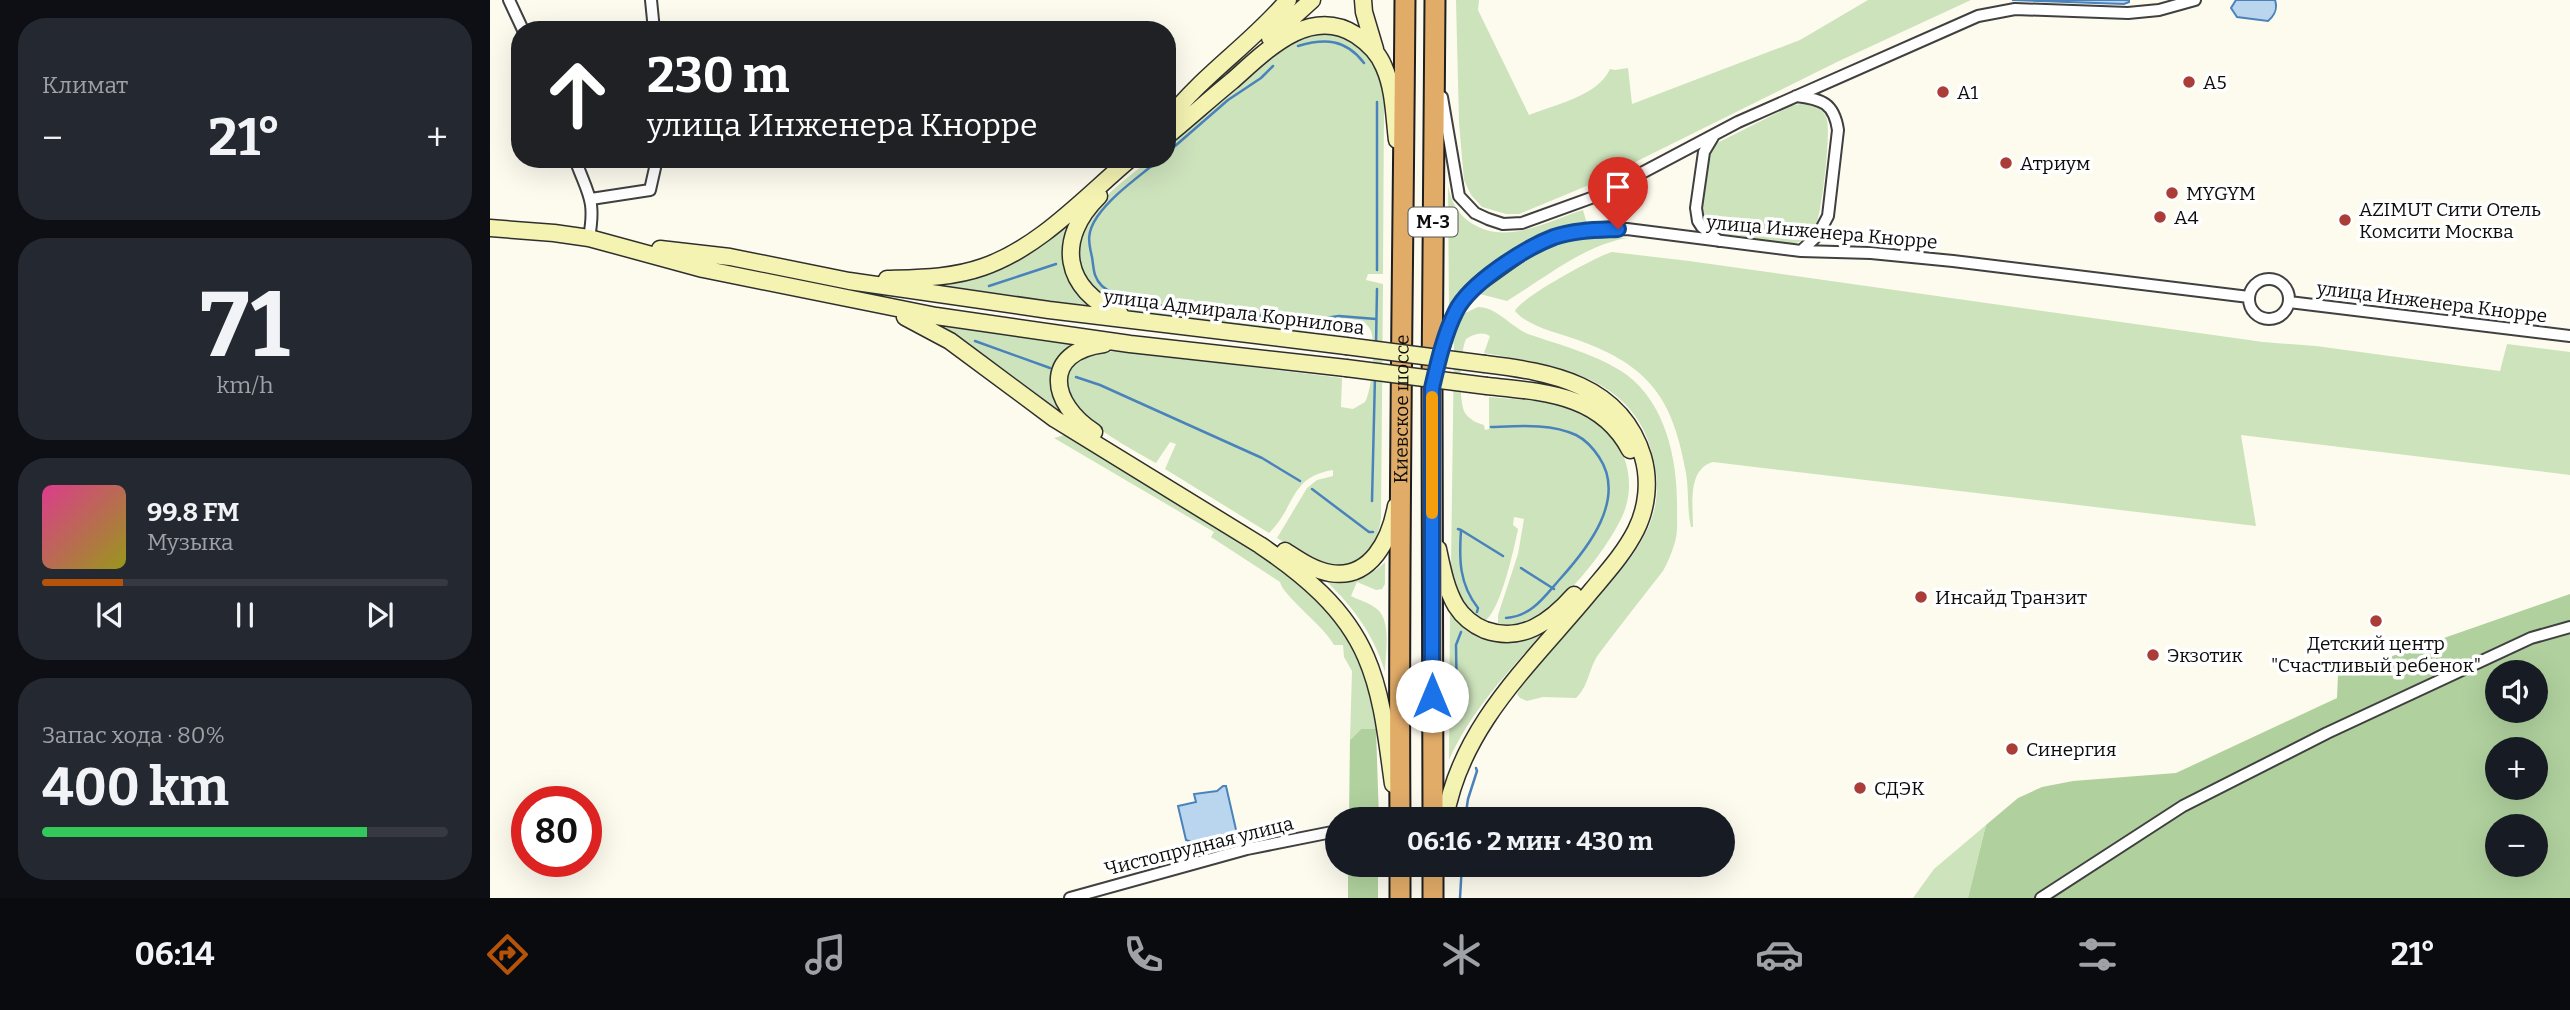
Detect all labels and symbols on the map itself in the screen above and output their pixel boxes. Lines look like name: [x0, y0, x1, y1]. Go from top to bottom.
place label: А5: [2203, 71, 2227, 94]
marker: А5: [2181, 74, 2197, 90]
place label: А1: [1957, 81, 1978, 104]
marker: А1: [1935, 84, 1951, 100]
place label: Атриум: [2020, 152, 2090, 175]
marker: Атриум: [1998, 155, 2014, 171]
pin: [1588, 157, 1648, 229]
place label: MYGYM: [2186, 182, 2256, 205]
marker: MYGYM: [2164, 185, 2180, 201]
place label: AZIMUT Сити Отель Комсити Москва: [2359, 198, 2541, 243]
place label: А4: [2174, 206, 2199, 229]
road number: М-3: [1408, 208, 1458, 236]
marker: А4: [2152, 209, 2168, 225]
street label: улица Инженера Кнорре: [1705, 210, 1938, 254]
marker: AZIMUT Сити Отель Комсити Москва: [2337, 212, 2353, 228]
street label: улица Инженера Кнорре: [2315, 276, 2548, 328]
street label: улица Адмирала Корнилова: [1101, 284, 1366, 339]
street label: Киевское шоссе: [1389, 334, 1413, 484]
place label: Инсайд Транзит: [1935, 586, 2087, 609]
marker: Инсайд Транзит: [1913, 589, 1929, 605]
marker: Детский центр "Счастливый ребенок": [2368, 613, 2384, 629]
place label: Детский центр "Счастливый ребенок": [2271, 632, 2481, 677]
place label: Экзотик: [2167, 644, 2244, 667]
marker: Экзотик: [2145, 647, 2161, 663]
position arrow: [1395, 659, 1469, 733]
place label: Синергия: [2026, 738, 2116, 761]
marker: Синергия: [2004, 741, 2020, 757]
place label: СДЭК: [1874, 777, 1925, 800]
marker: СДЭК: [1852, 780, 1868, 796]
speed limit sign: 80: [511, 786, 602, 877]
street label: Чистопрудная улица: [1102, 811, 1296, 881]

